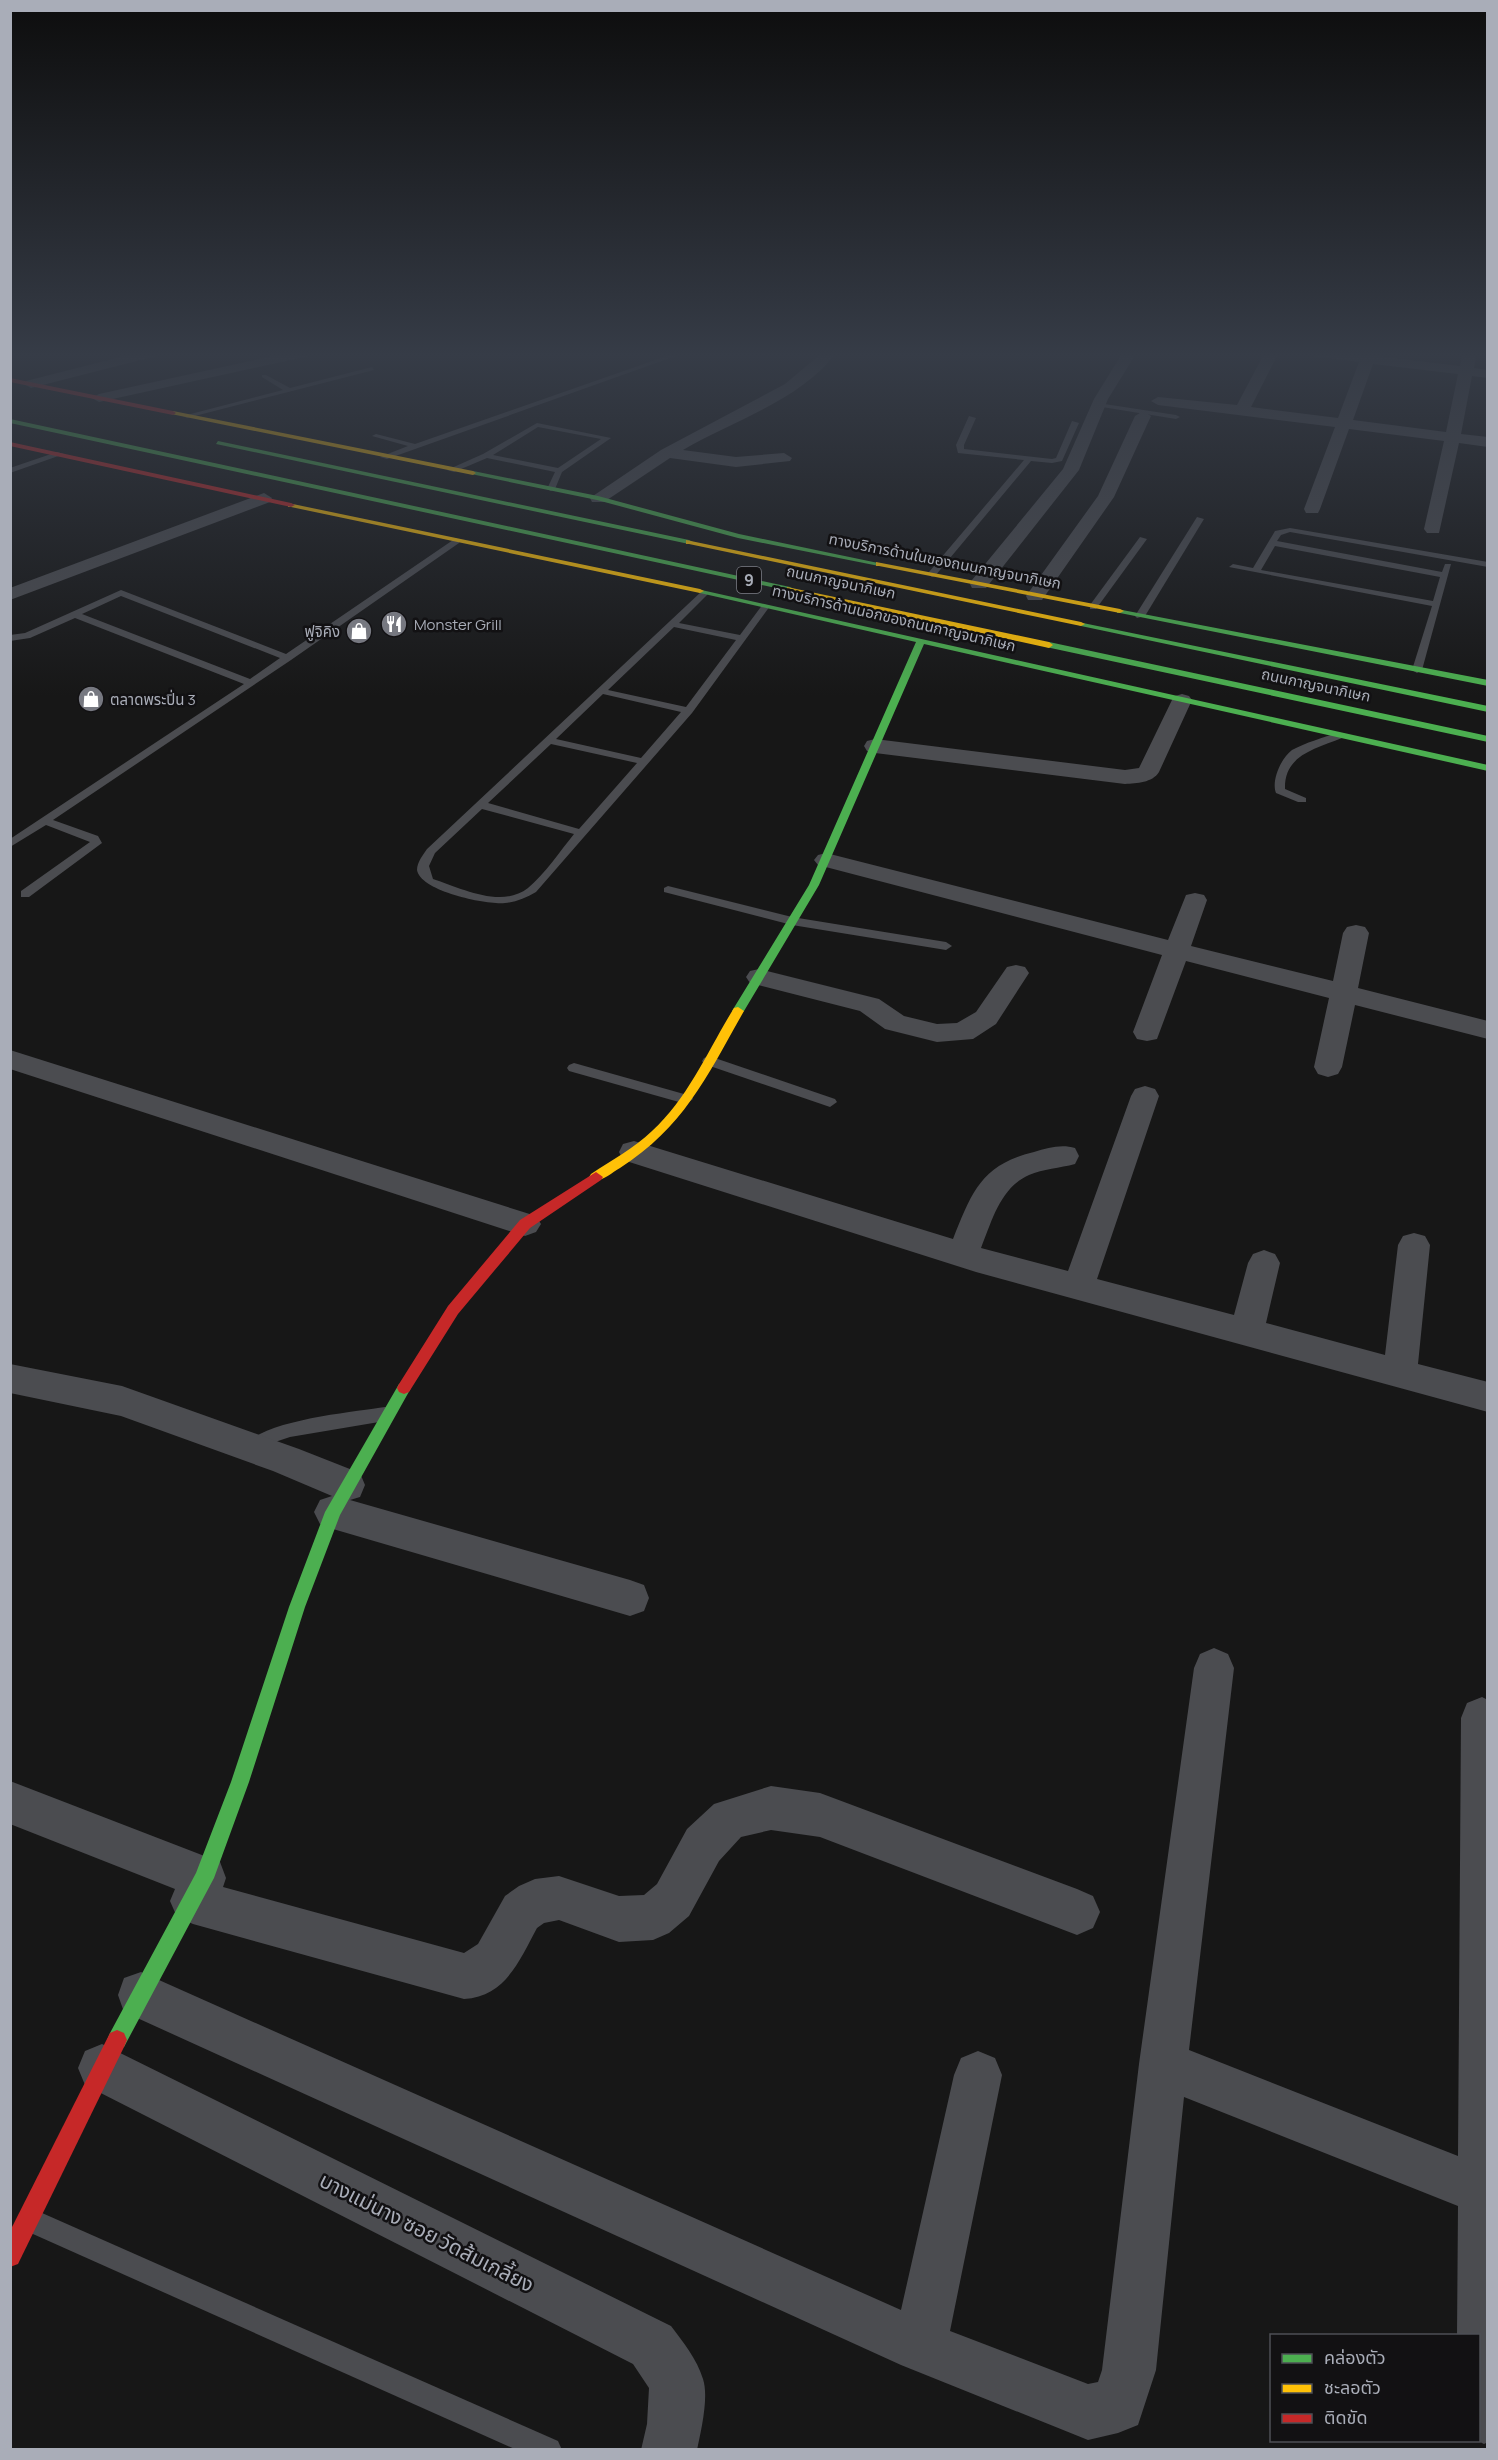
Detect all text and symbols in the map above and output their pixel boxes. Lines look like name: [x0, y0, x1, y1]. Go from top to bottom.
street label: ทางบริการด้านในของถนนกาญจนาภิเษก: [827, 530, 1063, 592]
street label: ถนนกาญจนาภิเษก: [785, 562, 897, 602]
road number: 9: [737, 567, 761, 593]
street label: ทางบริการด้านนอกของถนนกาญจนาภิเษก: [770, 580, 1018, 656]
restaurant icon: Monster Grill: [379, 609, 409, 639]
place label: Monster Grill: [414, 614, 502, 635]
shop icon: ฟูจิคิง: [344, 616, 374, 646]
place label: ฟูจิคิง: [305, 621, 340, 642]
street label: ถนนกาญจนาภิเษก: [1259, 663, 1373, 707]
shop icon: ตลาดพระปิ่น 3: [76, 684, 106, 714]
place label: ตลาดพระปิ่น 3: [110, 689, 196, 710]
street label: บางแม่นาง ซอย วัดส้มเกลี้ยง: [315, 2166, 539, 2298]
legend: [1270, 2334, 1480, 2442]
text: คล่องตัว: [1324, 2345, 1386, 2369]
text: ชะลอตัว: [1324, 2375, 1381, 2399]
text: ติดขัด: [1324, 2405, 1367, 2429]

